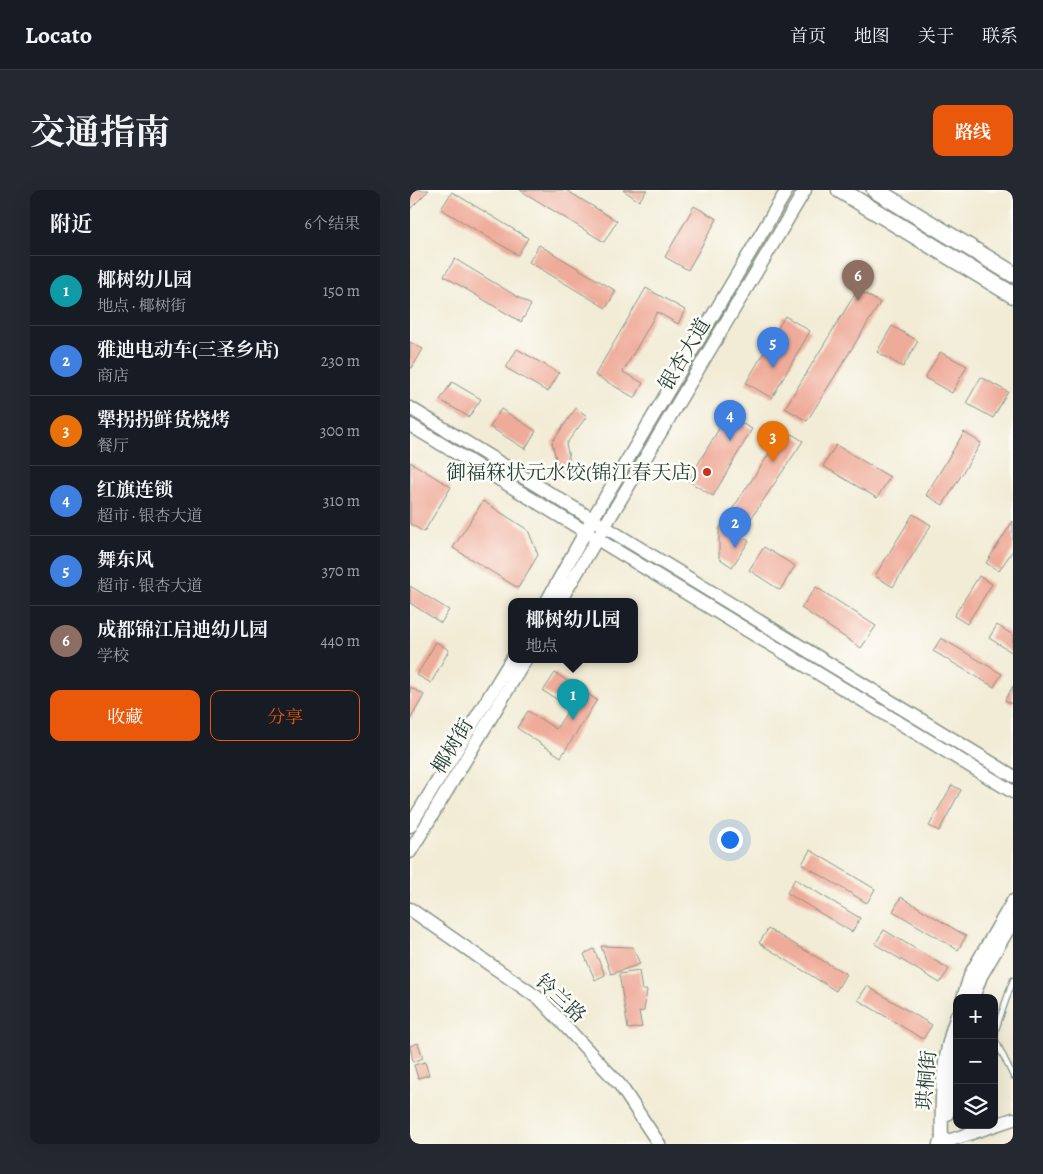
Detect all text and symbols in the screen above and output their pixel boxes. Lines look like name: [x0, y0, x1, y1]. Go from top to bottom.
text: Locato: [25, 19, 92, 51]
text: 首页: [790, 24, 826, 48]
text: 地图: [854, 24, 890, 48]
text: 关于: [918, 24, 954, 48]
text: 联系: [982, 24, 1018, 48]
button: 路线: [933, 105, 1013, 156]
text: 交通指南: [30, 108, 170, 156]
text: 附近: [50, 210, 92, 238]
text: 6个结果: [305, 213, 360, 235]
pin: 6: [842, 260, 874, 301]
text: 椰树幼儿园: [97, 267, 192, 293]
text: 1: [63, 280, 69, 302]
text: 150 m: [323, 280, 360, 302]
text: 地点 · 椰树街: [97, 295, 187, 317]
street label: 银杏大道: [652, 313, 717, 395]
pin: 5: [757, 327, 789, 368]
text: 雅迪电动车(三圣乡店): [97, 337, 279, 363]
text: 2: [62, 350, 70, 372]
text: 230 m: [321, 350, 360, 372]
text: 商店: [97, 365, 129, 387]
pin: 4: [714, 400, 746, 441]
text: 犟拐拐鲜货烧烤: [97, 407, 230, 433]
text: 3: [63, 420, 69, 442]
text: 300 m: [320, 420, 360, 442]
pin: 3: [757, 421, 789, 462]
text: 餐厅: [97, 435, 129, 457]
place label: 御福箖状元水饺(锦江春天店): [446, 459, 697, 486]
marker: 御福箖状元水饺(锦江春天店): [701, 466, 713, 478]
text: 红旗连锁: [97, 477, 173, 503]
text: 4: [62, 490, 70, 512]
text: 310 m: [323, 490, 360, 512]
text: 超市 · 银杏大道: [97, 505, 203, 527]
pin: 2: [719, 507, 751, 548]
text: 舞东风: [97, 547, 154, 573]
text: 5: [63, 560, 69, 582]
text: 370 m: [322, 560, 360, 582]
text: 超市 · 银杏大道: [97, 575, 203, 597]
popup: [508, 598, 638, 663]
text: 椰树幼儿园: [525, 607, 621, 633]
text: 成都锦江启迪幼儿园: [97, 617, 268, 643]
text: 6: [62, 630, 70, 652]
text: 440 m: [320, 630, 360, 652]
text: 地点: [525, 635, 558, 657]
text: 学校: [97, 645, 129, 667]
pin: 1: [557, 679, 589, 720]
button: 收藏: [50, 690, 200, 741]
button: 分享: [210, 690, 360, 741]
street label: 椰树街: [425, 714, 479, 779]
your location: [717, 827, 743, 853]
street label: 铃兰路: [530, 968, 592, 1029]
map controls: [953, 994, 998, 1129]
button: +: [953, 994, 998, 1039]
button: −: [953, 1039, 998, 1084]
street label: 珙桐街: [910, 1049, 943, 1111]
button: layers: [953, 1084, 998, 1129]

